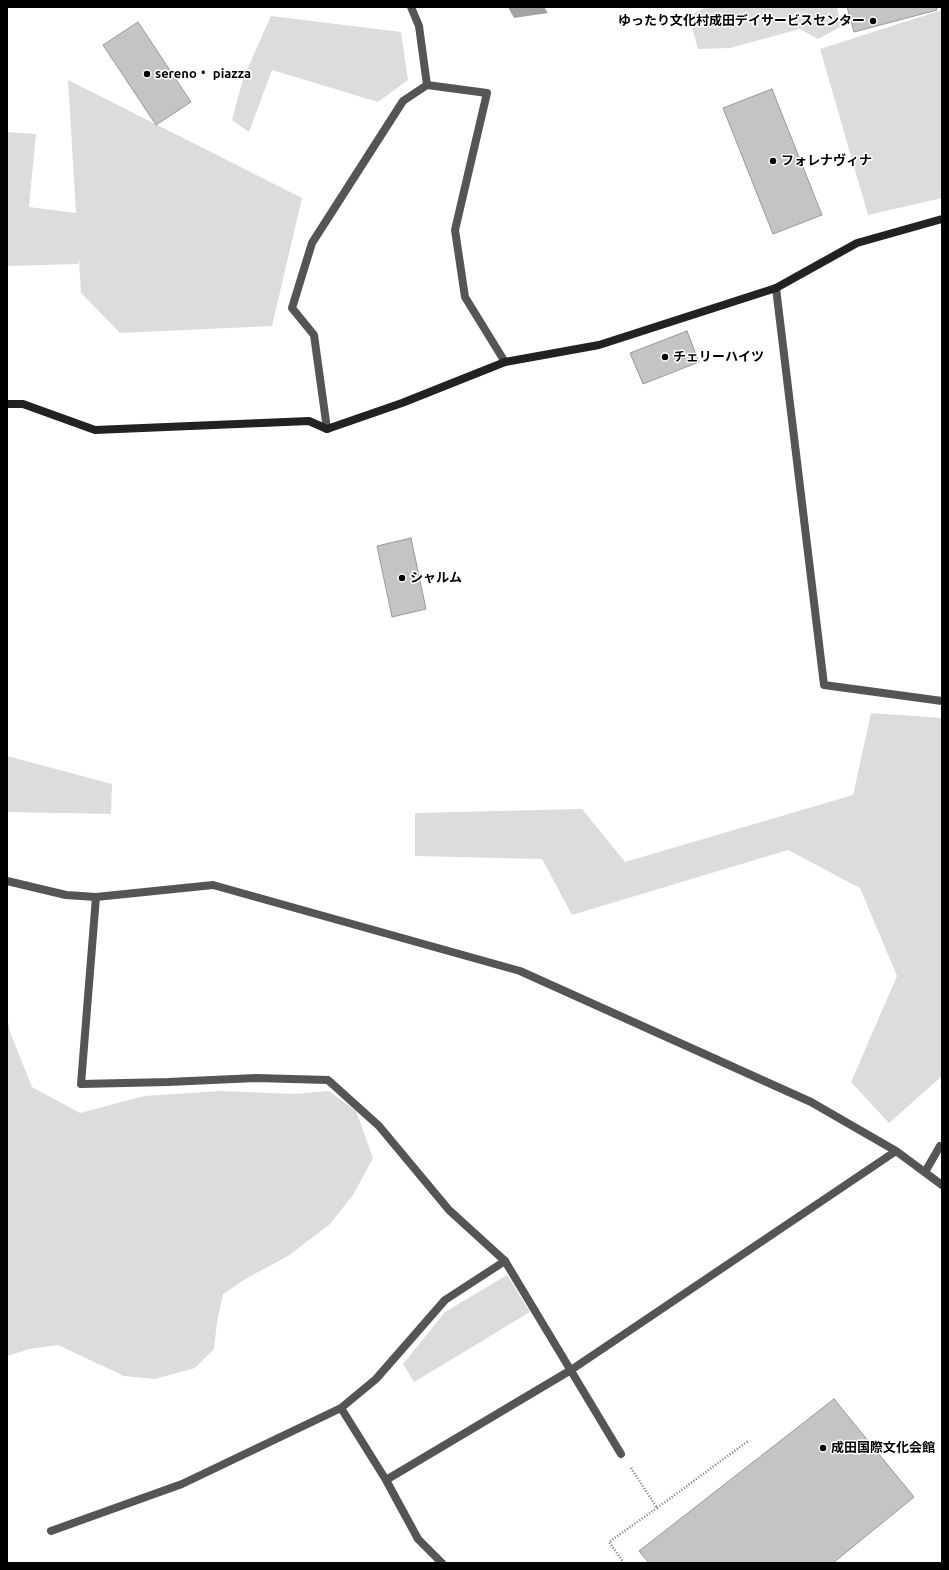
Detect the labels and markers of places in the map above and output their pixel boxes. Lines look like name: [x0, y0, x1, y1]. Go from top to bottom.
place label: ゆったり文化村成田デイサービスセンター: [618, 13, 865, 29]
marker: ゆったり文化村成田デイサービスセンター: [868, 16, 878, 26]
place label: sereno・ piazza: [155, 66, 251, 82]
marker: sereno・ piazza: [142, 69, 152, 79]
place label: フォレナヴィナ: [781, 153, 872, 169]
marker: フォレナヴィナ: [768, 156, 778, 166]
place label: チェリーハイツ: [673, 349, 764, 365]
marker: チェリーハイツ: [660, 352, 670, 362]
place label: シャルム: [410, 570, 462, 586]
marker: シャルム: [397, 573, 407, 583]
place label: 成田国際文化会館: [831, 1440, 935, 1456]
marker: 成田国際文化会館: [818, 1443, 828, 1453]

